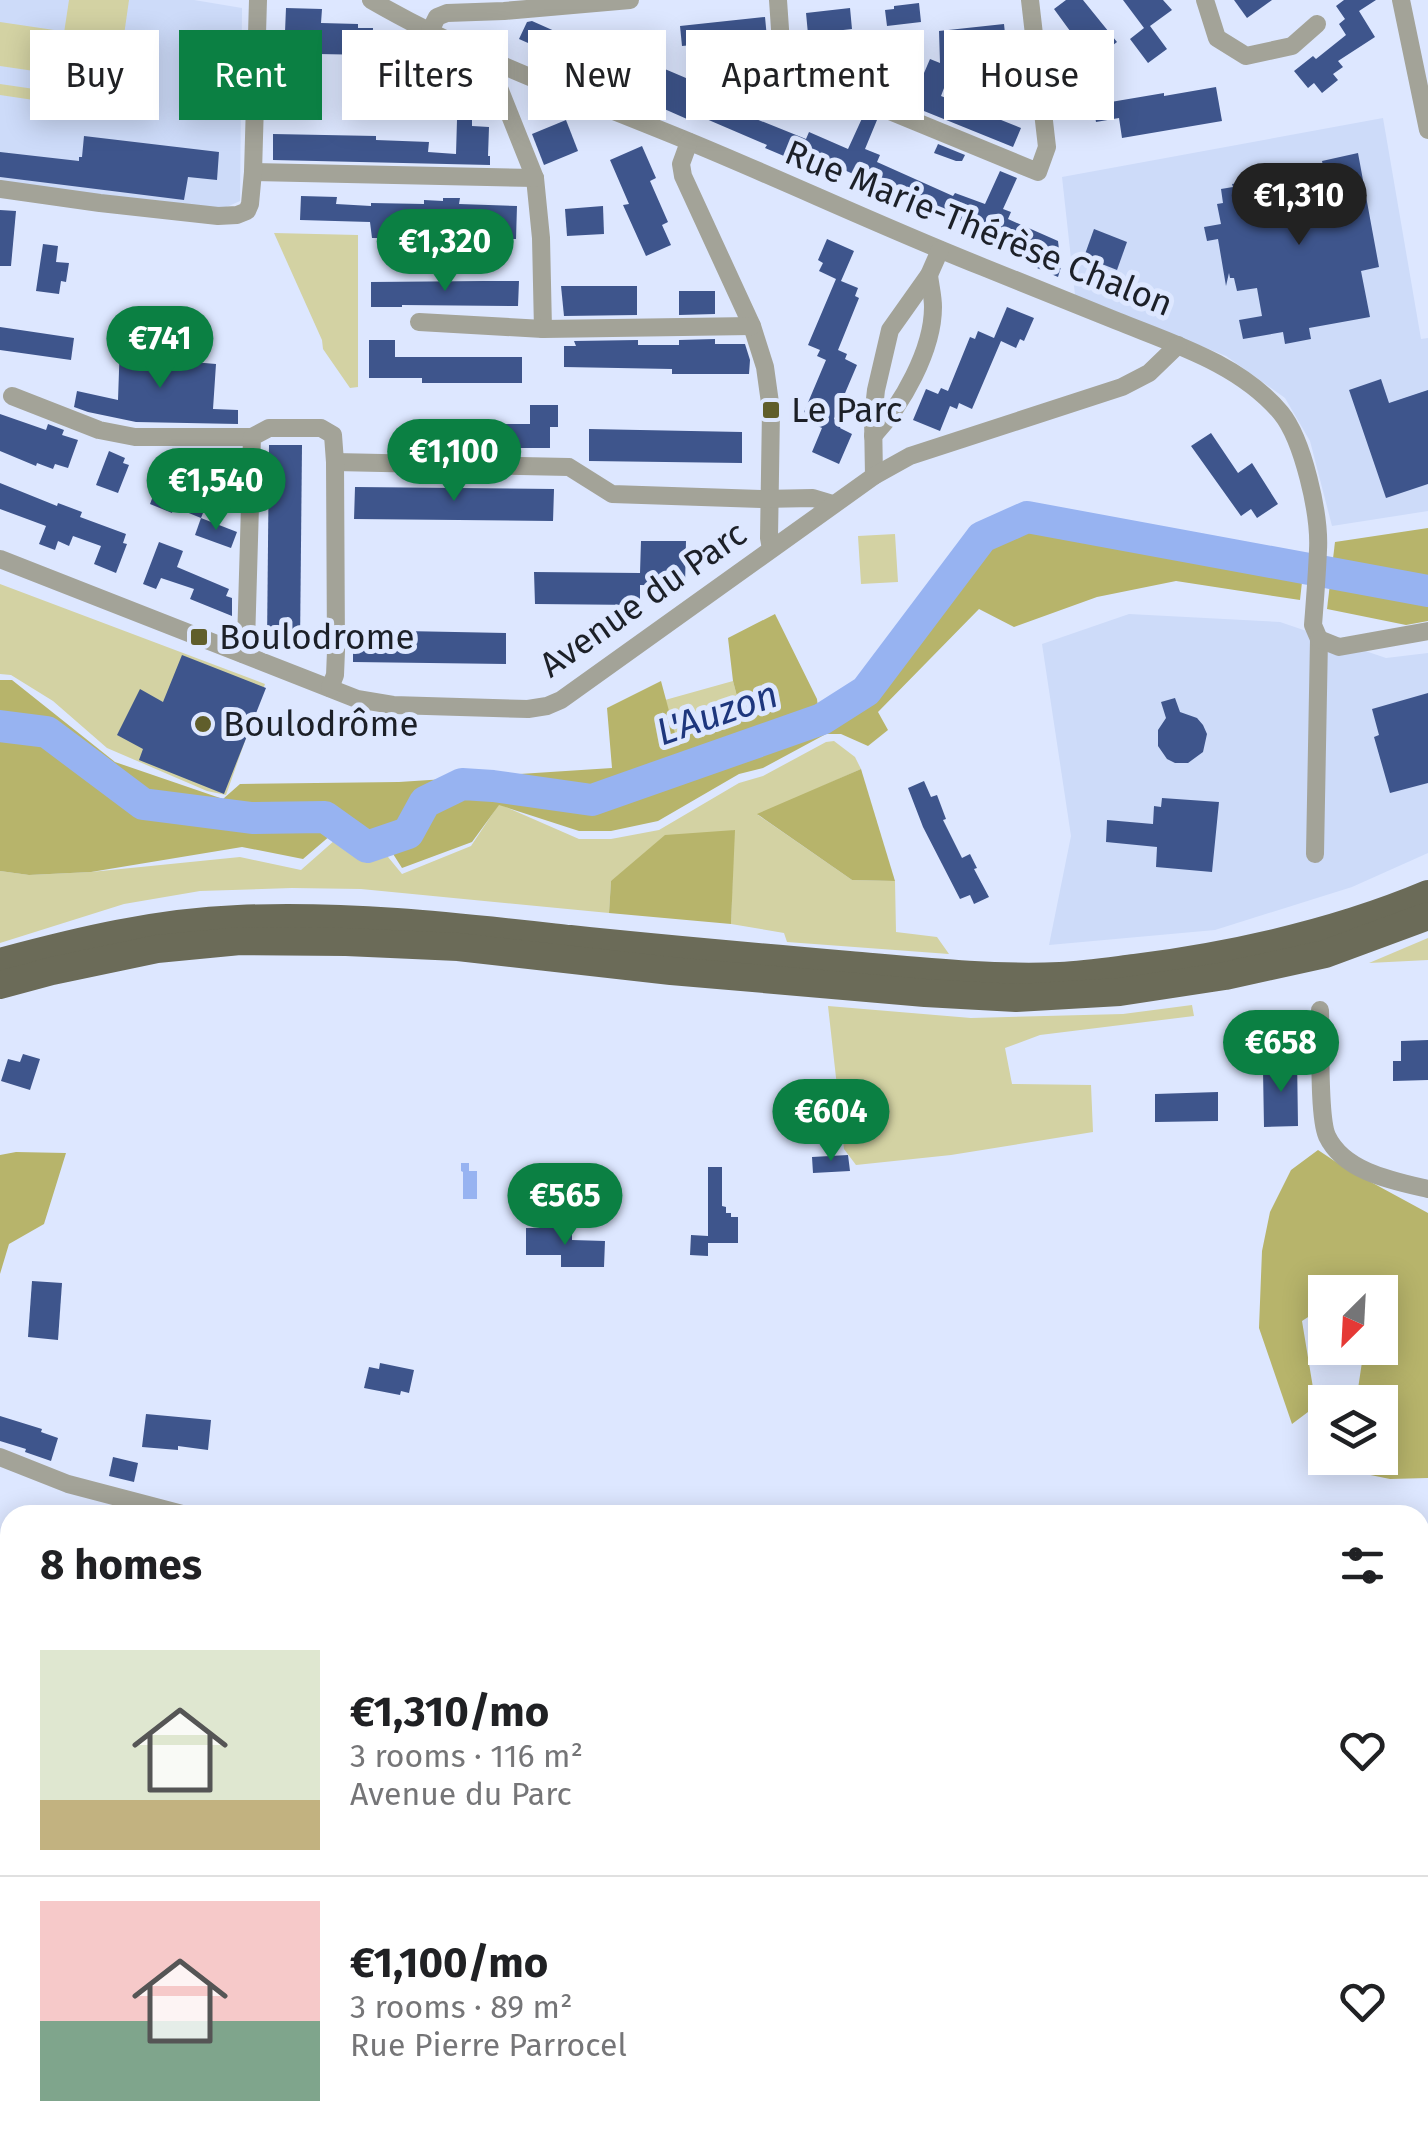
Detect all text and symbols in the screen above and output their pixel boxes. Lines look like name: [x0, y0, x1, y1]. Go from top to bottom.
chip: Buy: [30, 30, 159, 120]
chip: Rent: [179, 30, 322, 120]
chip: Filters: [342, 30, 508, 120]
chip: New: [528, 30, 666, 120]
chip: Apartment: [686, 30, 924, 120]
chip: House: [944, 30, 1114, 120]
street label: Rue Marie-Thérèse Chalon: [779, 131, 1179, 325]
pin: €1,310: [1218, 163, 1380, 248]
text: €1,310: [1254, 176, 1344, 214]
pin: €1,320: [364, 209, 526, 294]
text: €1,320: [399, 222, 491, 260]
pin: €741: [101, 306, 219, 391]
text: €741: [128, 319, 192, 357]
place label: Le Parc: [791, 389, 903, 431]
marker: Le Parc: [760, 399, 782, 421]
pin: €1,100: [373, 419, 535, 504]
text: €1,100: [409, 432, 499, 470]
pin: €1,540: [135, 448, 297, 533]
text: €1,540: [169, 461, 263, 499]
street label: Avenue du Parc: [532, 512, 754, 686]
place label: Boulodrome: [219, 616, 415, 658]
marker: Boulodrome: [188, 626, 210, 648]
water label: L'Auzon: [650, 671, 784, 755]
place label: Boulodrôme: [223, 703, 419, 745]
marker: Boulodrôme: [192, 713, 214, 735]
pin: €658: [1222, 1010, 1340, 1095]
text: €658: [1245, 1023, 1317, 1061]
pin: €604: [772, 1079, 890, 1164]
text: €604: [794, 1092, 868, 1130]
pin: €565: [506, 1163, 624, 1248]
text: €565: [529, 1176, 601, 1214]
north arrow: [1308, 1275, 1398, 1365]
map controls: [1308, 1275, 1398, 1475]
button: layers: [1308, 1385, 1398, 1475]
icon: filters: [1335, 1538, 1390, 1593]
text: 8 homes: [40, 1540, 202, 1590]
text: €1,310/mo: [350, 1687, 549, 1737]
icon: home: [120, 1690, 240, 1810]
icon: heart: [1335, 1723, 1390, 1778]
text: 3 rooms · 116 m²: [350, 1737, 583, 1775]
text: Avenue du Parc: [350, 1775, 572, 1813]
text: €1,100/mo: [350, 1938, 548, 1988]
icon: home: [120, 1941, 240, 2061]
icon: heart: [1335, 1974, 1390, 2029]
text: 3 rooms · 89 m²: [350, 1988, 573, 2026]
text: Rue Pierre Parrocel: [350, 2026, 627, 2064]

